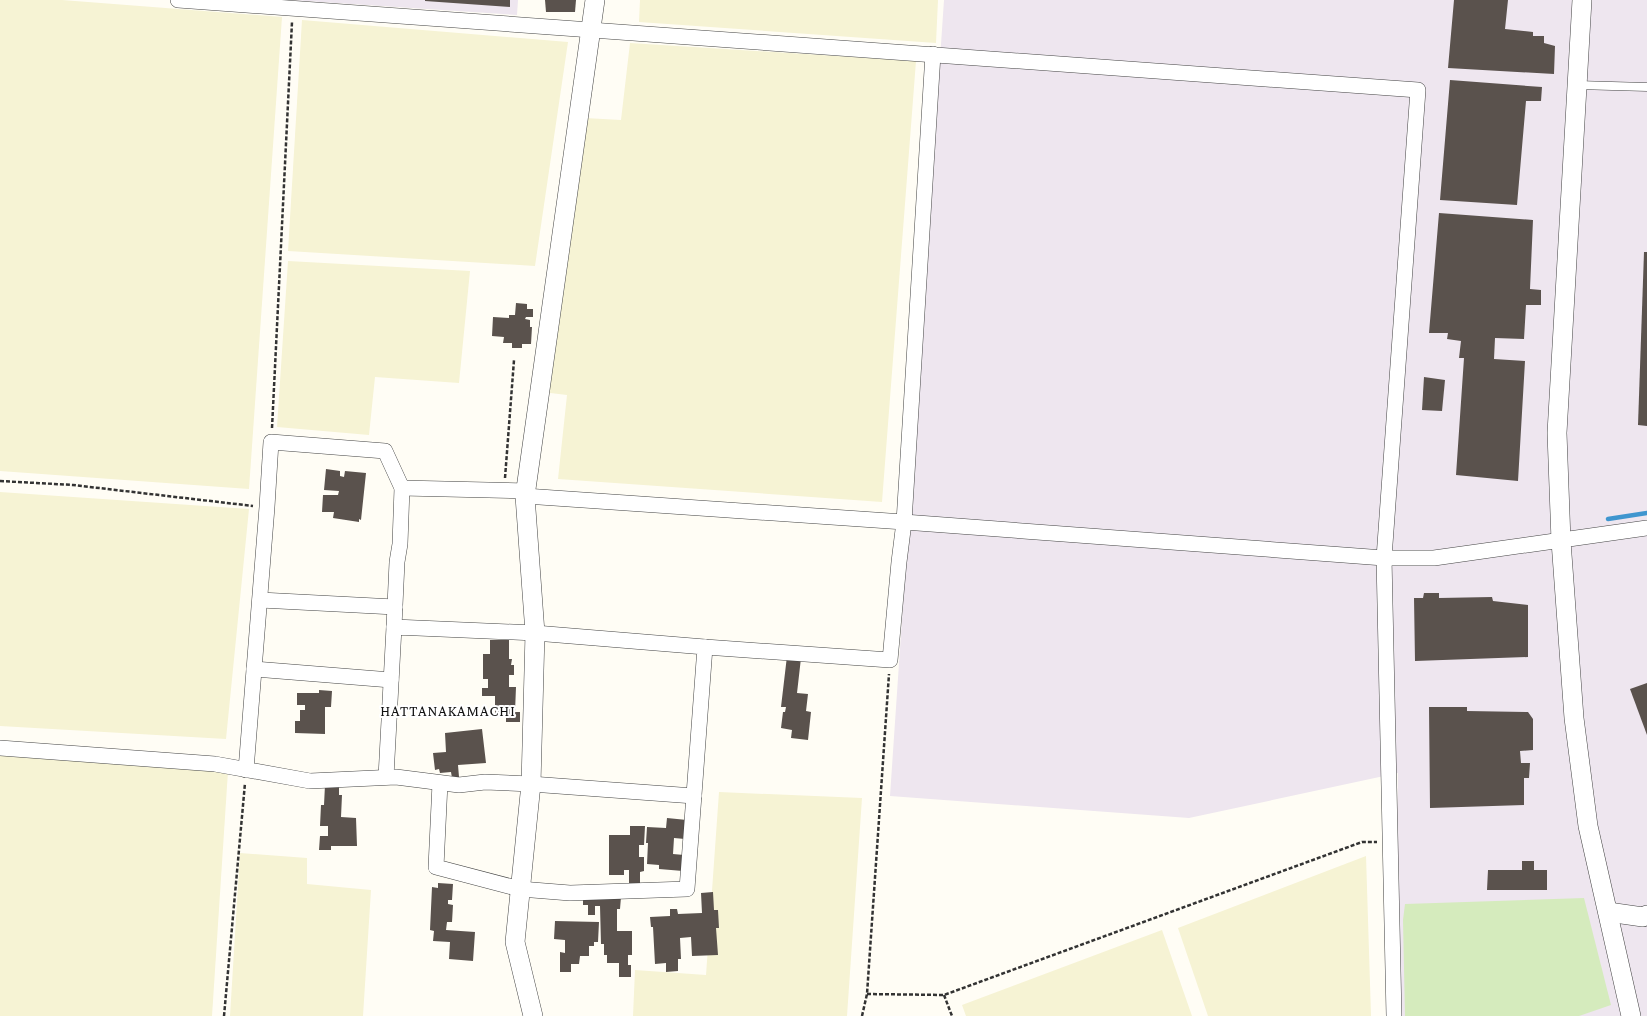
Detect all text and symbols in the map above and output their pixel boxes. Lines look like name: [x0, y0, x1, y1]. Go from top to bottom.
district label: HATTANAKAMACHI: [380, 703, 516, 719]

